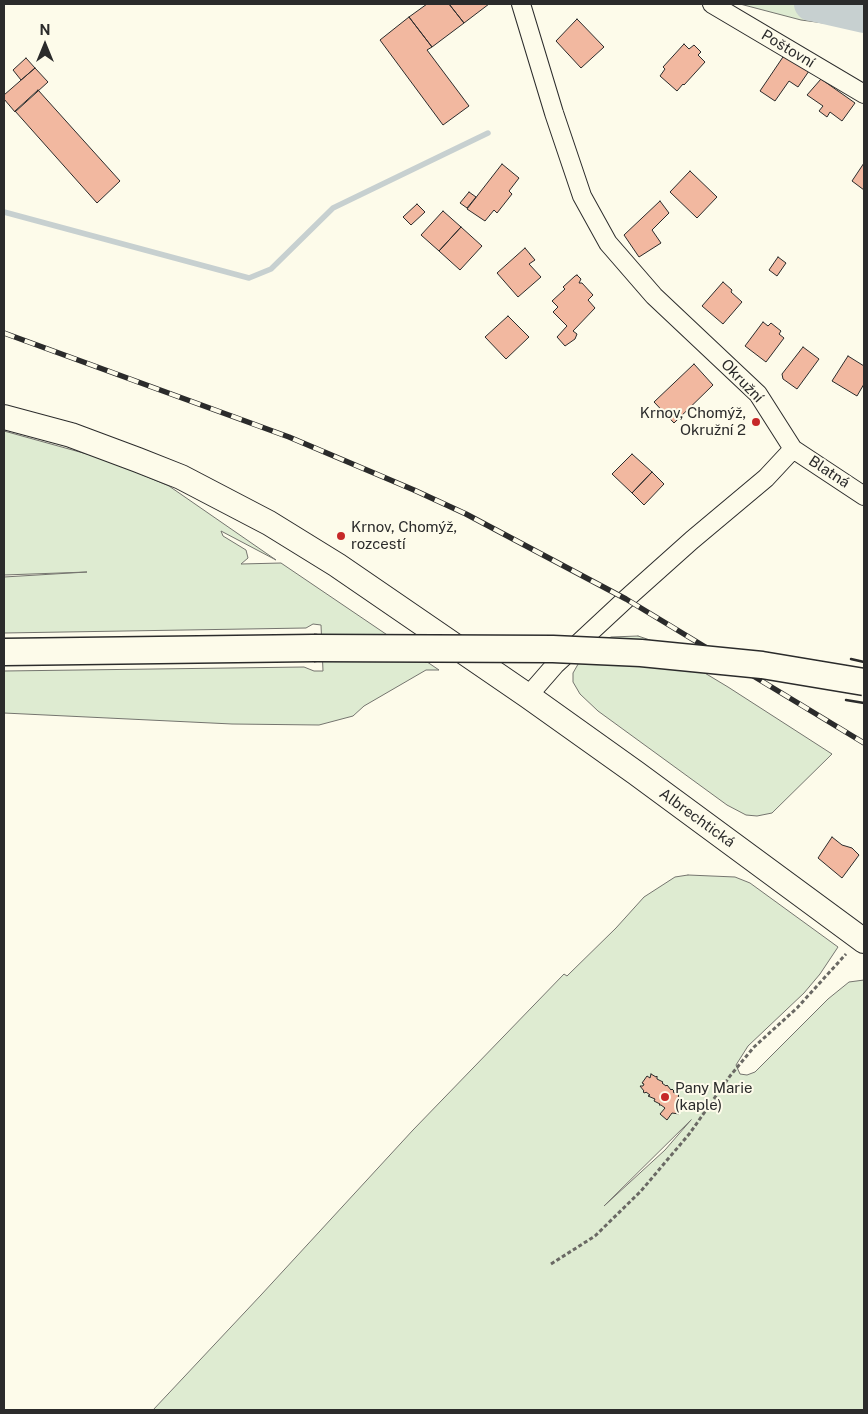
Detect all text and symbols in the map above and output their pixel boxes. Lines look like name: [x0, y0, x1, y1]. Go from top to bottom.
north arrow: [20, 20, 70, 70]
text: N: [40, 22, 50, 38]
street label: Poštovní: [758, 26, 818, 72]
street label: Okružní: [717, 356, 767, 406]
place label: Krnov, Chomýž, Okružní 2: [640, 404, 746, 439]
marker: Krnov, Chomýž, Okružní 2: [750, 416, 762, 428]
street label: Blatná: [805, 452, 853, 492]
place label: Krnov, Chomýž, rozcestí: [351, 518, 457, 553]
marker: Krnov, Chomýž, rozcestí: [335, 530, 347, 542]
street label: Albrechtická: [656, 785, 738, 851]
place label: Pany Marie (kaple): [675, 1079, 752, 1114]
marker: Pany Marie (kaple): [659, 1091, 671, 1103]

